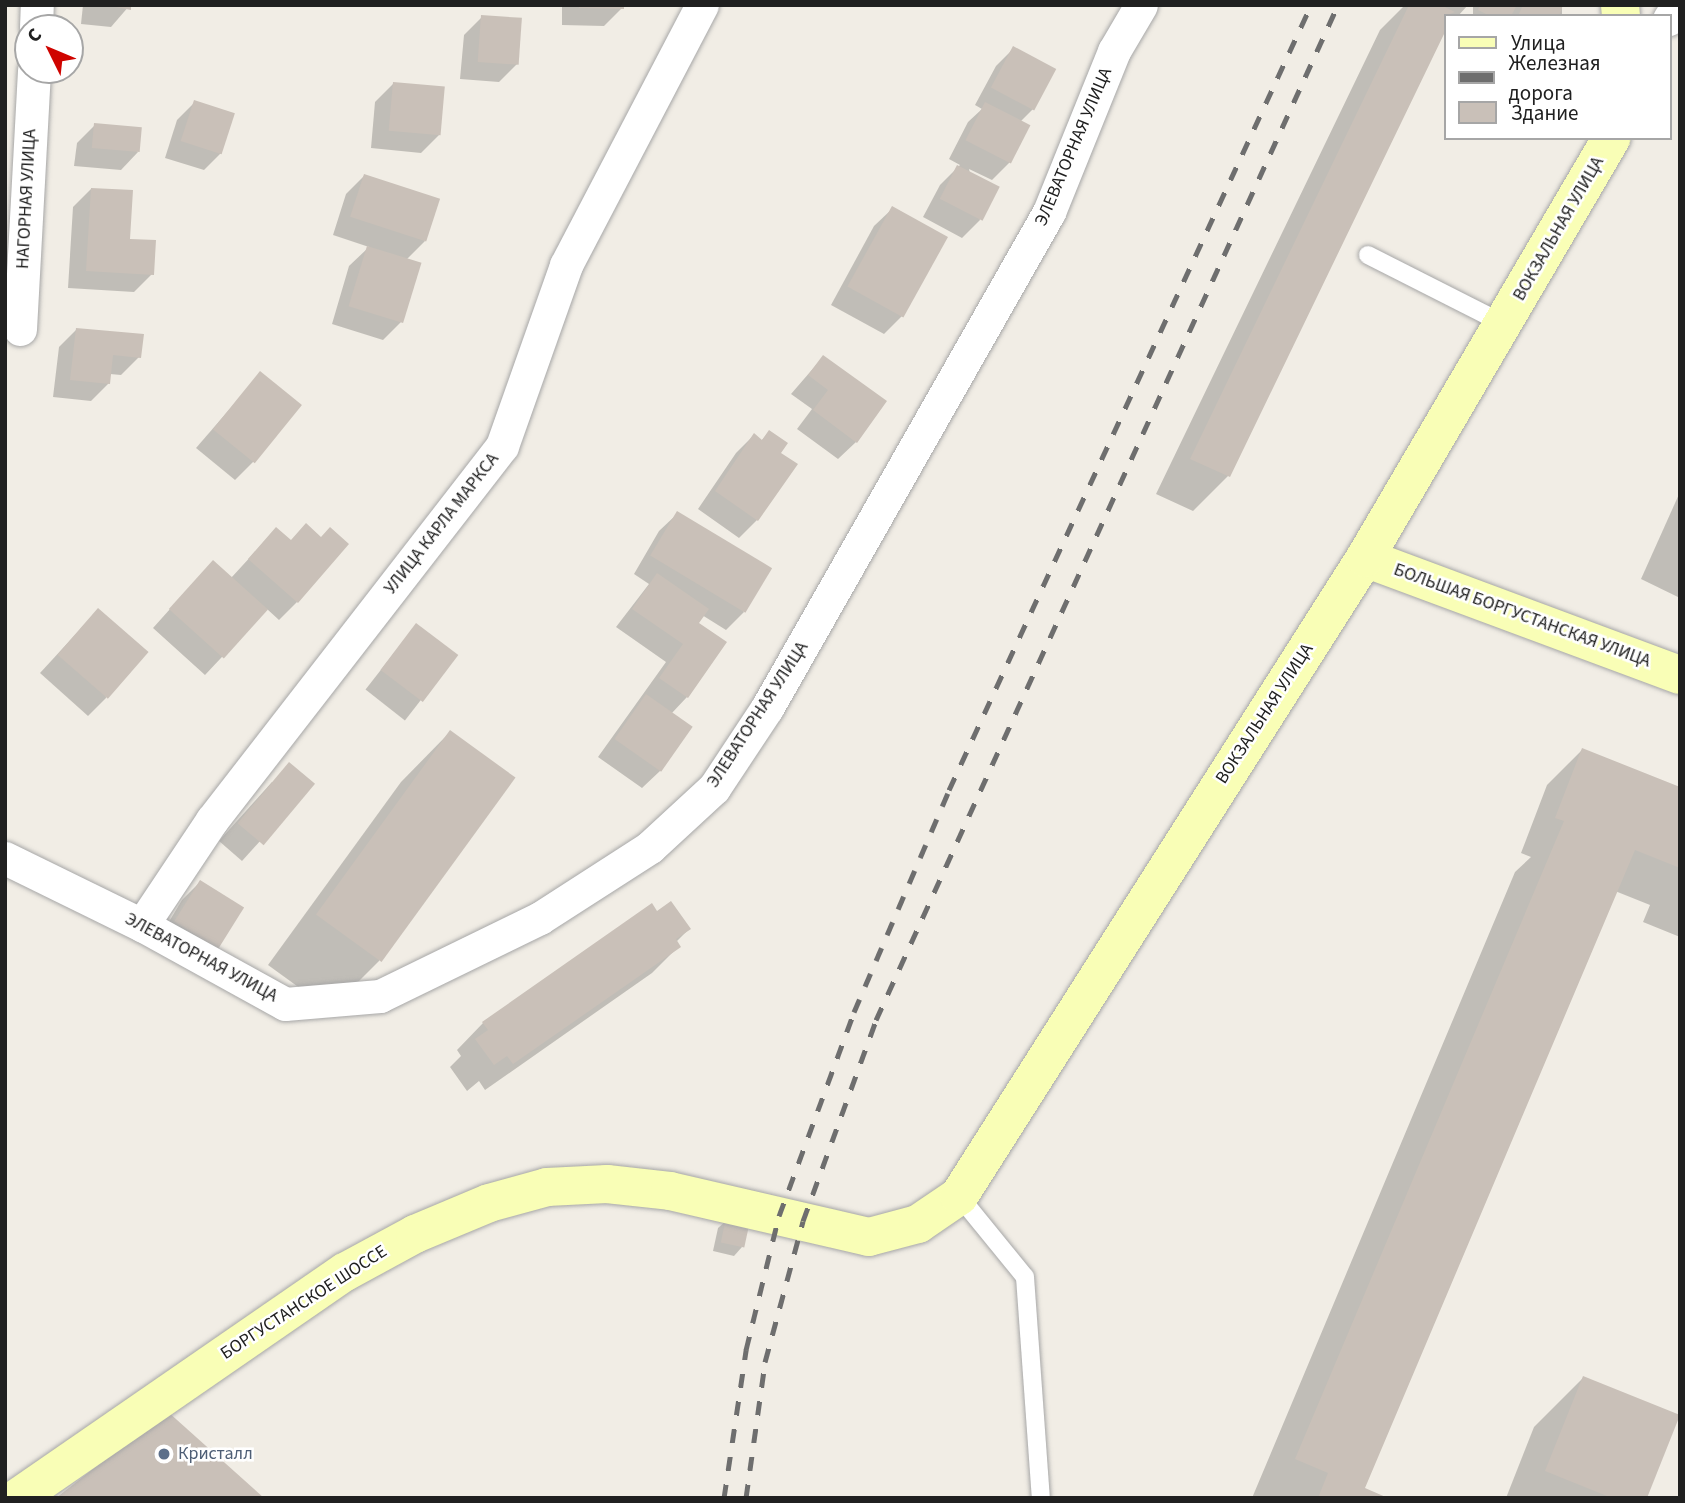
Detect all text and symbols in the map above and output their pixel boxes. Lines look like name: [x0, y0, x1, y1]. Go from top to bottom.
north arrow: [14, 14, 84, 84]
legend: [1444, 14, 1671, 140]
text: С: [21, 22, 48, 49]
text: Улица: [1511, 28, 1566, 58]
text: Железная дорога: [1509, 48, 1601, 108]
street label: ЭЛЕВАТОРНАЯ УЛИЦА: [1031, 65, 1117, 229]
text: Здание: [1511, 98, 1579, 128]
street label: НАГОРНАЯ УЛИЦА: [13, 128, 41, 270]
street label: ВОКЗАЛЬНАЯ УЛИЦА: [1509, 153, 1609, 305]
street label: УЛИЦА КАРЛА МАРКСА: [380, 449, 504, 599]
street label: БОЛЬШАЯ БОРГУСТАНСКАЯ УЛИЦА: [1391, 559, 1653, 673]
street label: ЭЛЕВАТОРНАЯ УЛИЦА: [703, 638, 813, 792]
street label: ВОКЗАЛЬНАЯ УЛИЦА: [1212, 640, 1318, 788]
street label: ЭЛЕВАТОРНАЯ УЛИЦА: [121, 909, 281, 1007]
street label: БОРГУСТАНСКОЕ ШОССЕ: [217, 1241, 391, 1365]
place label: Кристалл: [178, 1443, 253, 1465]
marker: Кристалл: [156, 1446, 172, 1462]

